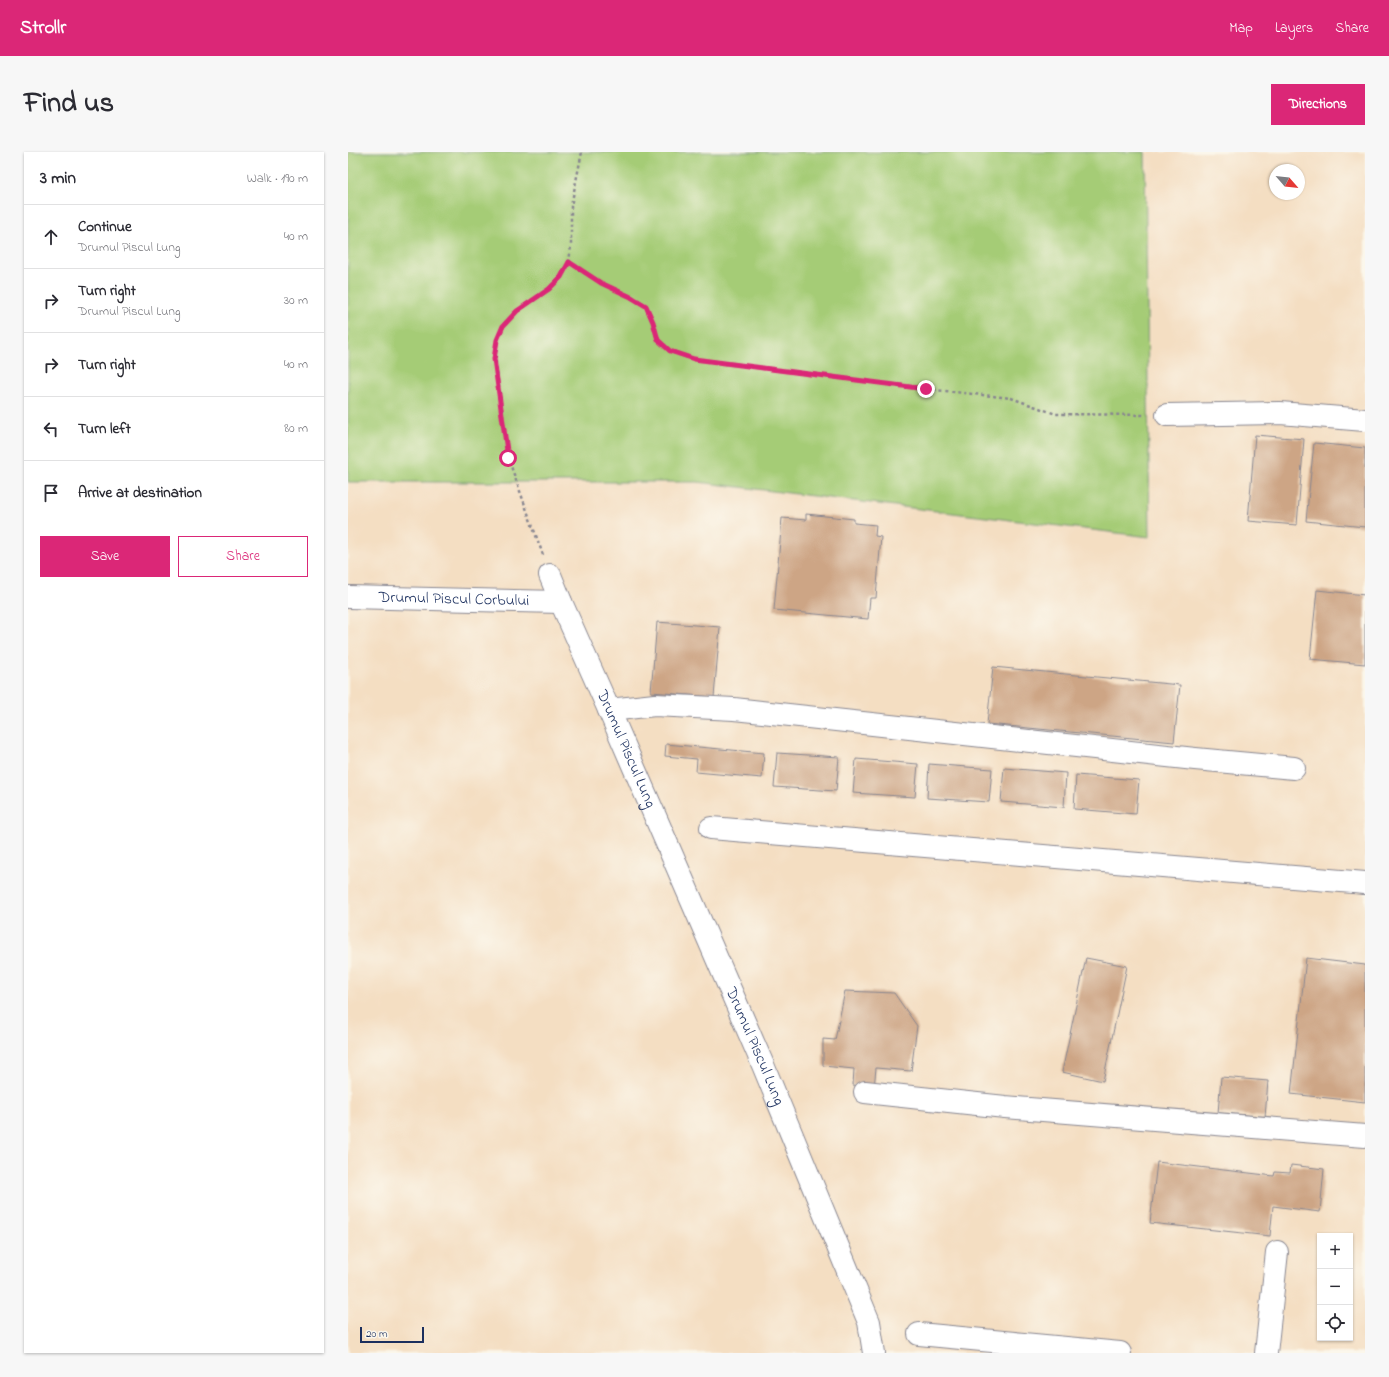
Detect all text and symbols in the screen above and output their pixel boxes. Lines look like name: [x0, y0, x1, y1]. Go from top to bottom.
text: Strollr: [20, 15, 66, 42]
text: Map: [1229, 18, 1253, 39]
text: Layers: [1275, 18, 1313, 39]
text: Share: [1335, 18, 1369, 39]
text: Find us: [24, 84, 114, 125]
button: Directions: [1271, 84, 1365, 125]
north arrow: [1269, 164, 1305, 200]
text: 3 min: [40, 166, 76, 191]
text: Walk · 190 m: [247, 169, 308, 188]
text: Continue: [78, 216, 132, 238]
icon: ahead: [40, 226, 62, 248]
text: 40 m: [284, 227, 308, 246]
text: Drumul Piscul Lung: [78, 238, 181, 257]
text: Turn right: [78, 280, 136, 302]
icon: right: [40, 290, 62, 312]
text: 30 m: [284, 291, 308, 310]
text: Drumul Piscul Lung: [78, 302, 181, 321]
icon: right: [40, 354, 62, 376]
text: Turn right: [78, 354, 136, 376]
text: 40 m: [284, 355, 308, 374]
route end: [917, 380, 935, 398]
icon: left: [40, 418, 62, 440]
text: Turn left: [78, 418, 131, 440]
text: 80 m: [284, 419, 308, 438]
route start: [499, 449, 517, 467]
icon: arrive: [40, 482, 62, 504]
text: Arrive at destination: [78, 482, 202, 504]
button: Save: [40, 536, 170, 577]
button: Share: [178, 536, 308, 577]
street label: Drumul Piscul Corbului: [377, 586, 530, 613]
street label: Drumul Piscul Lung: [589, 685, 662, 812]
street label: Drumul Piscul Lung: [718, 983, 790, 1109]
map controls: [1317, 1233, 1353, 1341]
button: +: [1317, 1233, 1353, 1269]
button: −: [1317, 1269, 1353, 1305]
button: locate: [1317, 1305, 1353, 1341]
scale bar: [360, 1325, 424, 1344]
text: 20 m: [366, 1326, 388, 1342]

